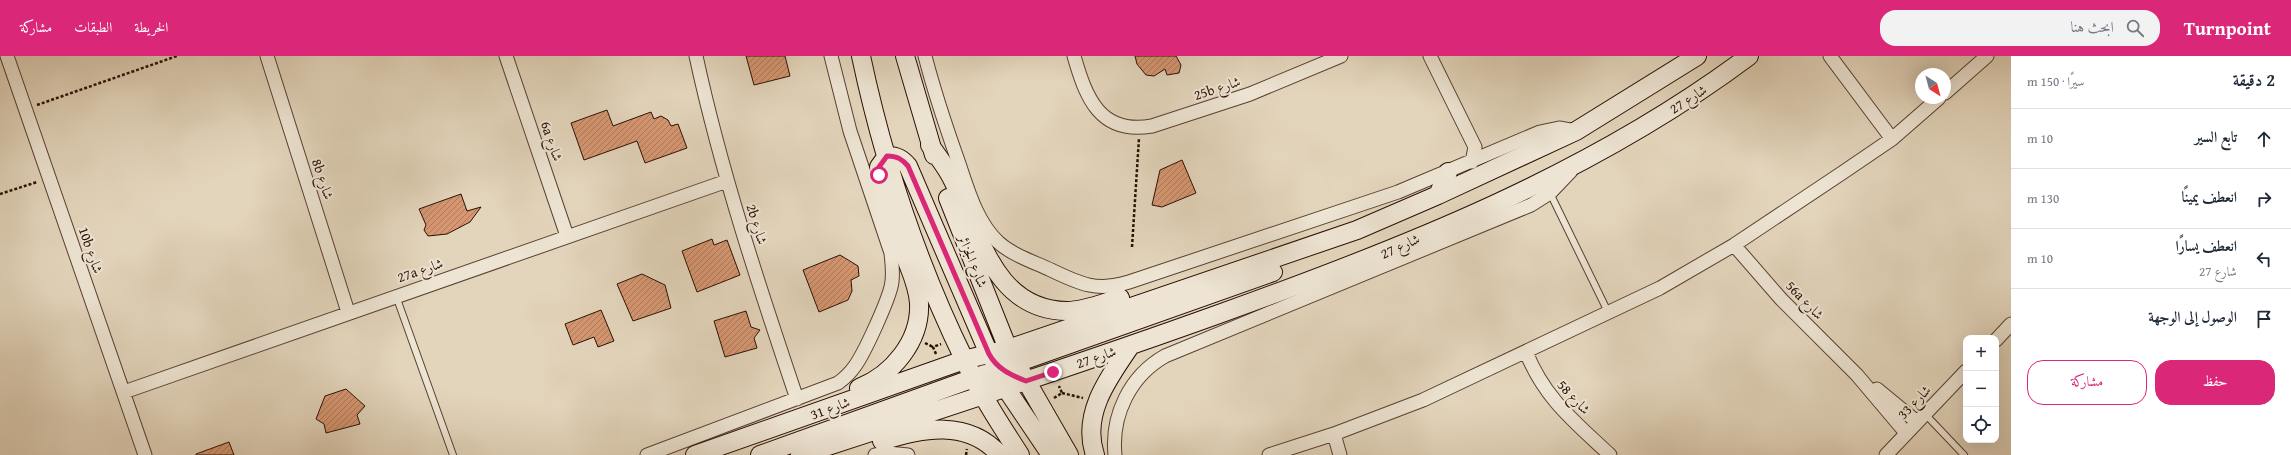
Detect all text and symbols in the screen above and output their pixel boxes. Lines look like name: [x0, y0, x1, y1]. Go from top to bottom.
search box: [1880, 10, 2160, 46]
text: Turnpoint: [2184, 14, 2271, 42]
text: ابحث هنا: [2070, 16, 2114, 37]
text: مشاركة: [20, 17, 52, 37]
text: الطبقات: [74, 17, 112, 37]
text: الخريطة: [134, 17, 168, 37]
icon: search: [2124, 17, 2146, 39]
text: 2 دقيقة: [2233, 67, 2275, 92]
north arrow: [1915, 68, 1951, 104]
street label: 25b شارع: [1191, 71, 1244, 107]
text: سيرًا · 150 m: [2027, 72, 2085, 91]
street label: شارع 27: [1665, 79, 1712, 120]
street label: 6a شارع: [534, 118, 568, 164]
text: تابع السير: [2195, 126, 2237, 147]
icon: ahead: [2253, 128, 2275, 150]
text: 10 m: [2027, 129, 2053, 148]
street label: 8b شارع: [305, 156, 339, 202]
route start: [870, 166, 888, 184]
text: انعطف يمينًا: [2181, 186, 2237, 207]
icon: right: [2253, 188, 2275, 210]
text: 130 m: [2027, 189, 2059, 208]
street label: 2b شارع: [739, 201, 773, 247]
street label: 10b شارع: [72, 224, 108, 277]
street label: شارع 27: [1377, 229, 1424, 265]
street label: شارع الجزائر: [951, 230, 993, 291]
text: انعطف يسارًا: [2175, 235, 2237, 256]
icon: left: [2253, 248, 2275, 270]
text: 10 m: [2027, 249, 2053, 268]
street label: 27a شارع: [394, 253, 446, 289]
text: شارع 27: [2199, 262, 2237, 281]
street label: 56a شارع: [1780, 276, 1829, 325]
text: الوصول إلى الوجهة: [2148, 306, 2237, 327]
icon: arrive: [2253, 308, 2275, 330]
map controls: [1963, 335, 1999, 443]
button: +: [1963, 335, 1999, 371]
street label: شارع 27: [1073, 341, 1119, 375]
button: مشاركة: [2027, 360, 2147, 405]
button: حفظ: [2155, 360, 2275, 405]
route end: [1044, 363, 1062, 381]
button: −: [1963, 371, 1999, 407]
street label: شارع 58: [1551, 375, 1595, 420]
street label: شارع 33: [1893, 380, 1937, 425]
street label: شارع 31: [807, 392, 853, 426]
button: locate: [1963, 407, 1999, 443]

